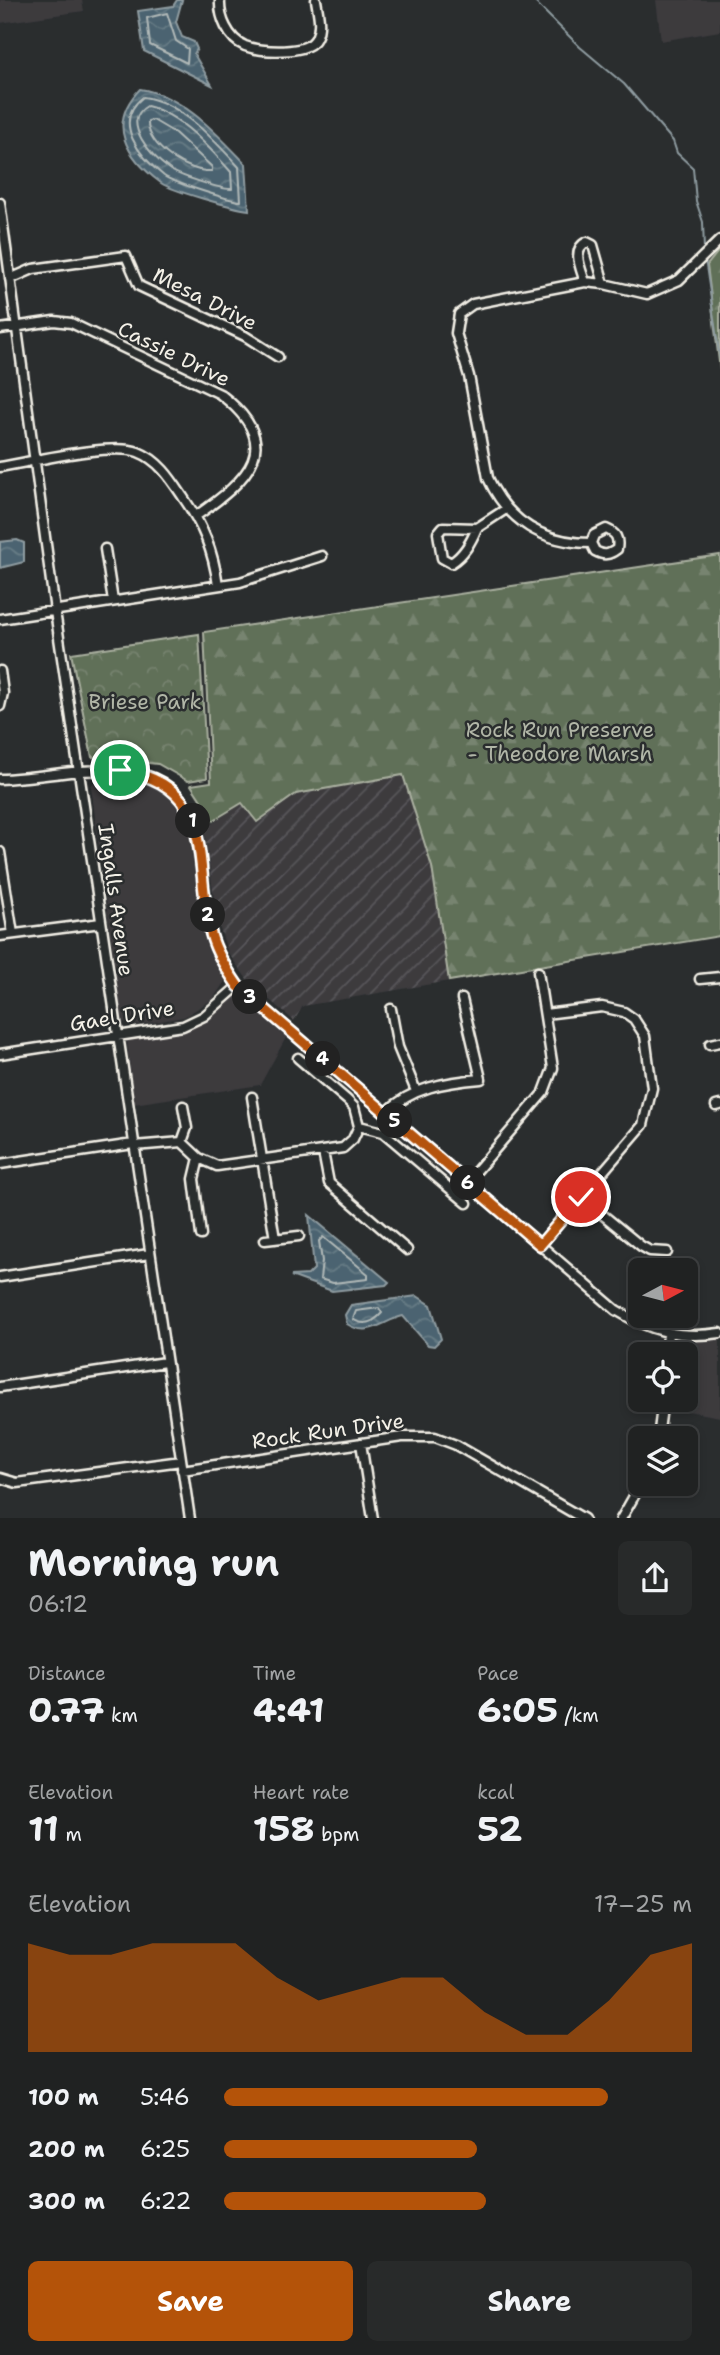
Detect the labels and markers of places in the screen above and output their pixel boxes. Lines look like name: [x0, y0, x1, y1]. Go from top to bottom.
pin: [90, 740, 150, 800]
pin: 1: [176, 804, 210, 838]
pin: 2: [190, 898, 226, 932]
pin: 3: [232, 979, 268, 1014]
pin: 4: [306, 1042, 340, 1076]
pin: 5: [378, 1104, 412, 1138]
pin: 6: [450, 1166, 486, 1200]
pin: [551, 1167, 611, 1227]

